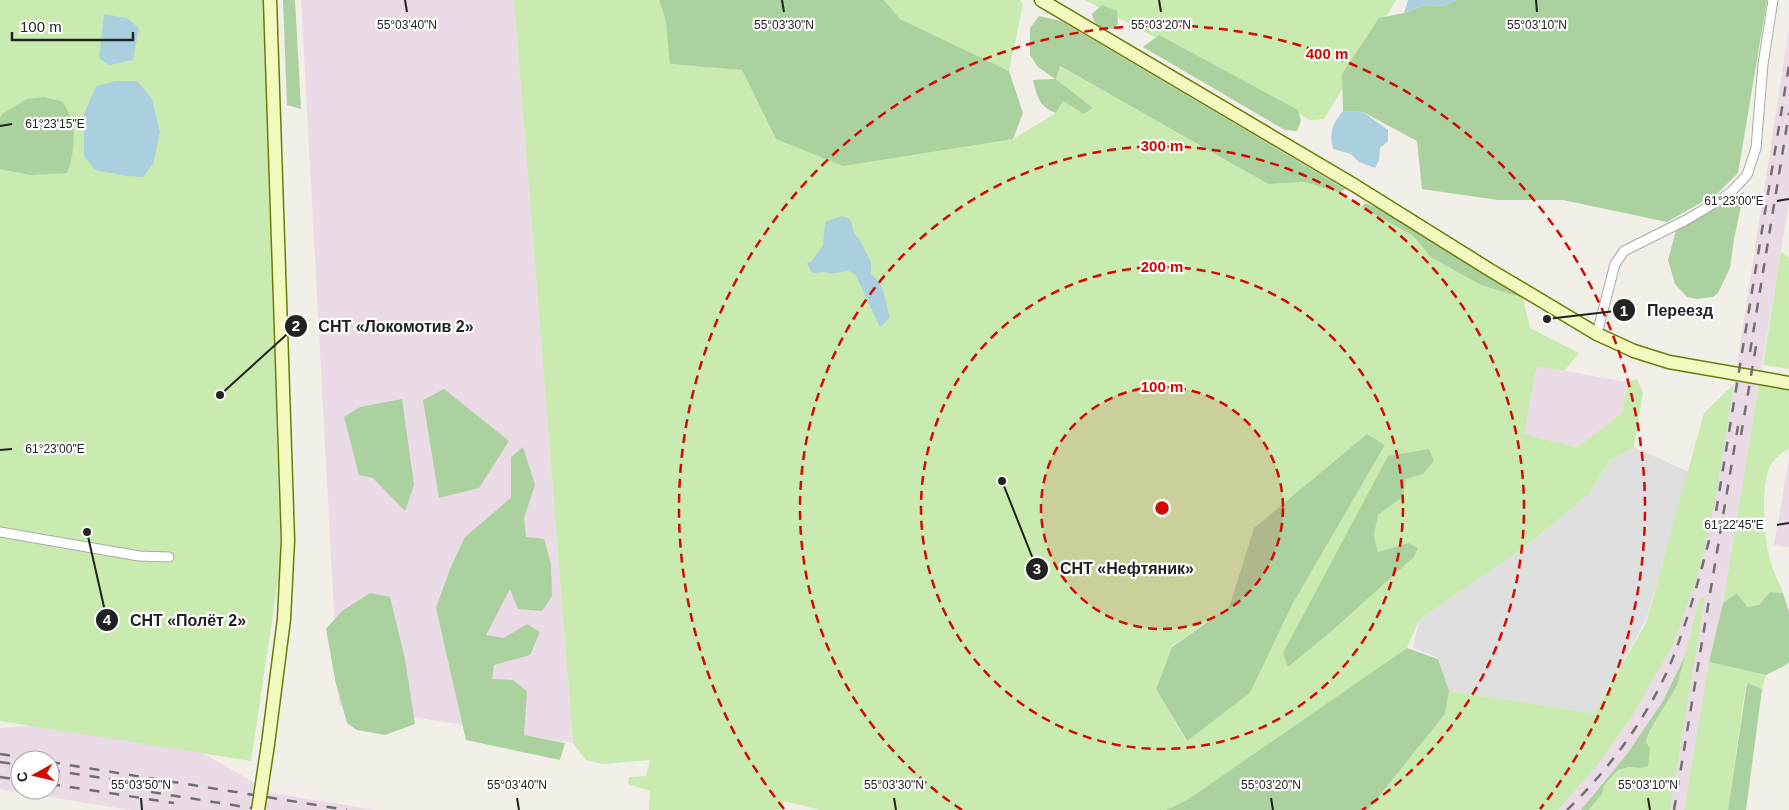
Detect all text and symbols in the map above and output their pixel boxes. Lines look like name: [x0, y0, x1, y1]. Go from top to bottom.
scale bar: [12, 10, 134, 42]
text: 100 m: [20, 18, 62, 35]
text: 55°03'40"N: [377, 18, 437, 32]
text: 55°03'30"N: [754, 18, 814, 32]
text: 55°03'20"N: [1131, 18, 1191, 32]
text: 55°03'10"N: [1507, 18, 1567, 32]
text: 400 m: [1306, 45, 1348, 62]
text: 61°23'15"E: [25, 117, 85, 131]
text: 300 m: [1141, 137, 1183, 154]
text: 61°23'00"E: [1704, 194, 1764, 208]
text: 200 m: [1141, 258, 1183, 275]
callout: Переезд: [1612, 295, 1723, 326]
text: 1: [1620, 302, 1628, 319]
text: Переезд: [1647, 302, 1713, 319]
callout: СНТ «Локомотив 2»: [284, 310, 484, 341]
text: 2: [292, 317, 300, 334]
text: СНТ «Локомотив 2»: [318, 318, 474, 335]
text: 100 m: [1141, 378, 1183, 395]
text: 61°23'00"E: [25, 442, 85, 456]
centre of rings: [1153, 499, 1171, 517]
text: 61°22'45"E: [1704, 518, 1764, 532]
callout: СНТ «Нефтяник»: [1025, 553, 1204, 584]
text: 3: [1033, 560, 1041, 577]
text: СНТ «Нефтяник»: [1060, 560, 1194, 577]
callout: СНТ «Полёт 2»: [95, 605, 256, 636]
text: 4: [103, 611, 112, 628]
text: СНТ «Полёт 2»: [130, 612, 246, 629]
north arrow: [10, 750, 60, 800]
text: С: [13, 771, 31, 783]
text: 55°03'50"N: [111, 778, 171, 792]
text: 55°03'40"N: [487, 778, 547, 792]
text: 55°03'30"N: [864, 778, 924, 792]
text: 55°03'20"N: [1241, 778, 1301, 792]
text: 55°03'10"N: [1618, 778, 1678, 792]

